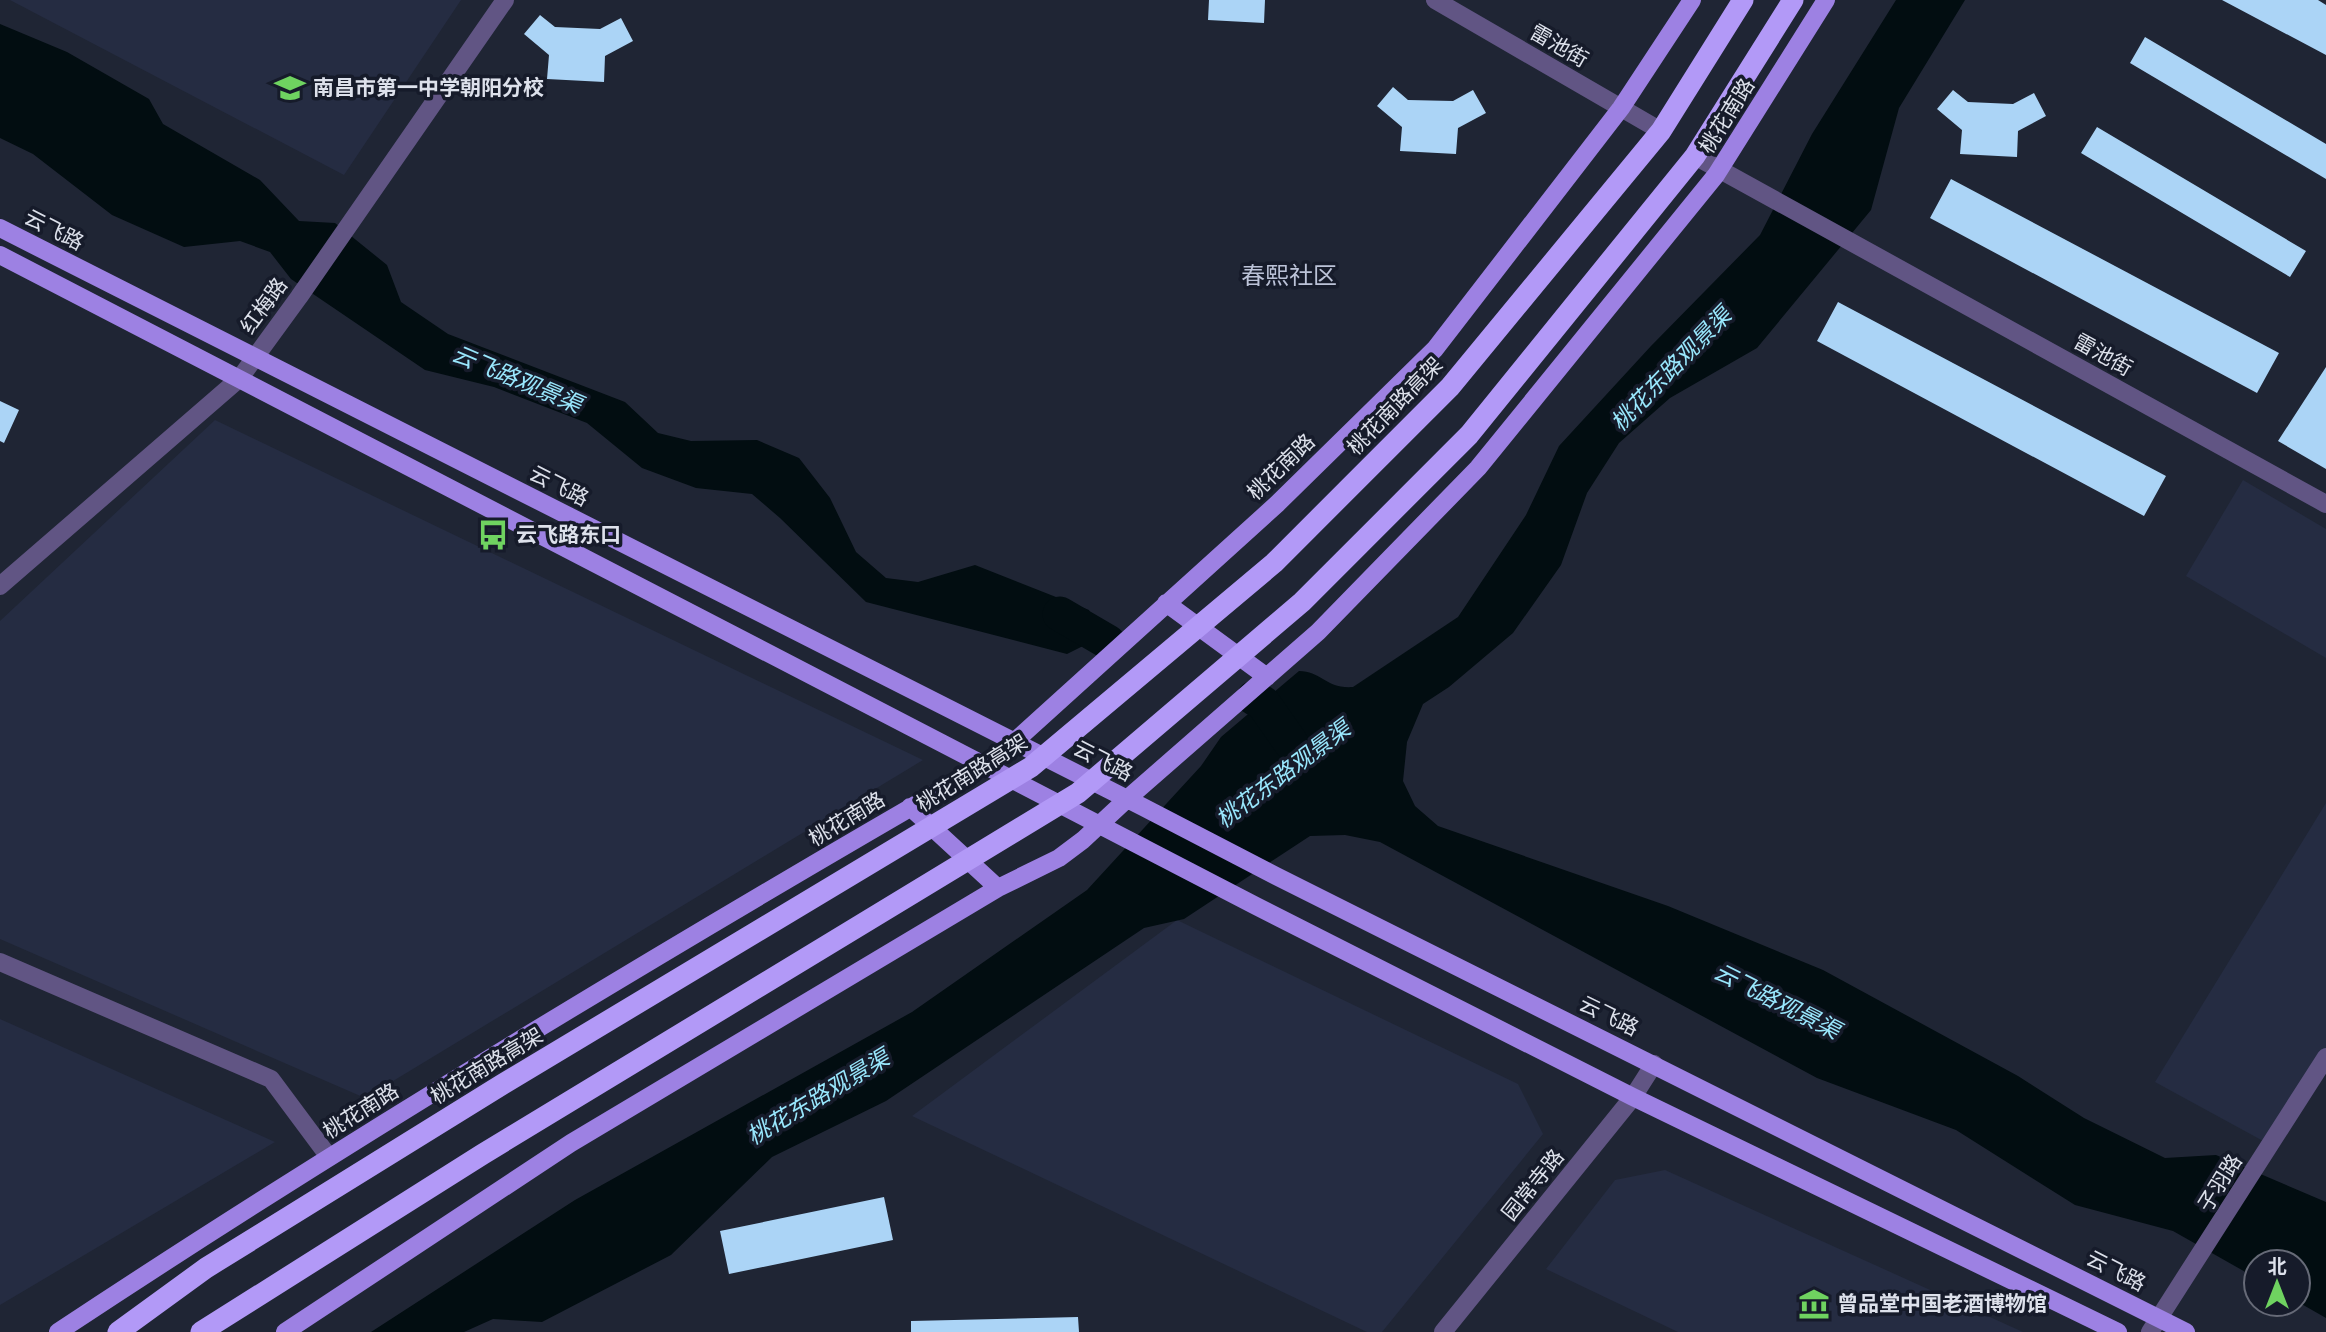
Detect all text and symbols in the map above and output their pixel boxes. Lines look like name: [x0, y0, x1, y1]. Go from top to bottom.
street label: 雷池街: [1526, 18, 1593, 72]
school or university icon: 南昌市第一中学朝阳分校: [273, 71, 307, 105]
street label: 桃花南路: [1693, 73, 1759, 158]
place label: 南昌市第一中学朝阳分校: [313, 74, 544, 100]
street label: 云飞路: [20, 203, 88, 255]
district label: 春熙社区: [1241, 260, 1337, 290]
street label: 红梅路: [234, 272, 292, 339]
water label: 桃花东路观景渠: [1604, 299, 1739, 437]
street label: 雷池街: [2070, 327, 2137, 381]
water label: 云飞路观景渠: [448, 338, 589, 420]
street label: 桃花南路高架: [1341, 351, 1447, 460]
street label: 桃花南路: [1241, 428, 1320, 505]
street label: 云飞路: [525, 459, 593, 511]
bus stop icon: 云飞路东口: [476, 518, 510, 552]
place label: 云飞路东口: [516, 521, 621, 547]
water label: 桃花东路观景渠: [1210, 712, 1358, 834]
street label: 桃花南路高架: [911, 728, 1032, 817]
street label: 云飞路: [1069, 734, 1137, 786]
street label: 桃花南路: [804, 785, 889, 851]
water label: 云飞路观景渠: [1709, 956, 1848, 1046]
street label: 云飞路: [1575, 990, 1643, 1041]
street label: 桃花南路高架: [426, 1022, 547, 1109]
water label: 桃花东路观景渠: [741, 1041, 897, 1150]
street label: 桃花南路: [318, 1077, 403, 1143]
street label: 园常寺路: [1496, 1144, 1569, 1225]
street label: 子羽路: [2191, 1149, 2247, 1216]
street label: 云飞路: [2082, 1244, 2150, 1296]
north arrow: [2242, 1248, 2312, 1318]
text: 北: [2267, 1254, 2287, 1278]
museum icon: 曾品堂中国老酒博物馆: [1797, 1287, 1831, 1321]
place label: 曾品堂中国老酒博物馆: [1837, 1290, 2047, 1316]

